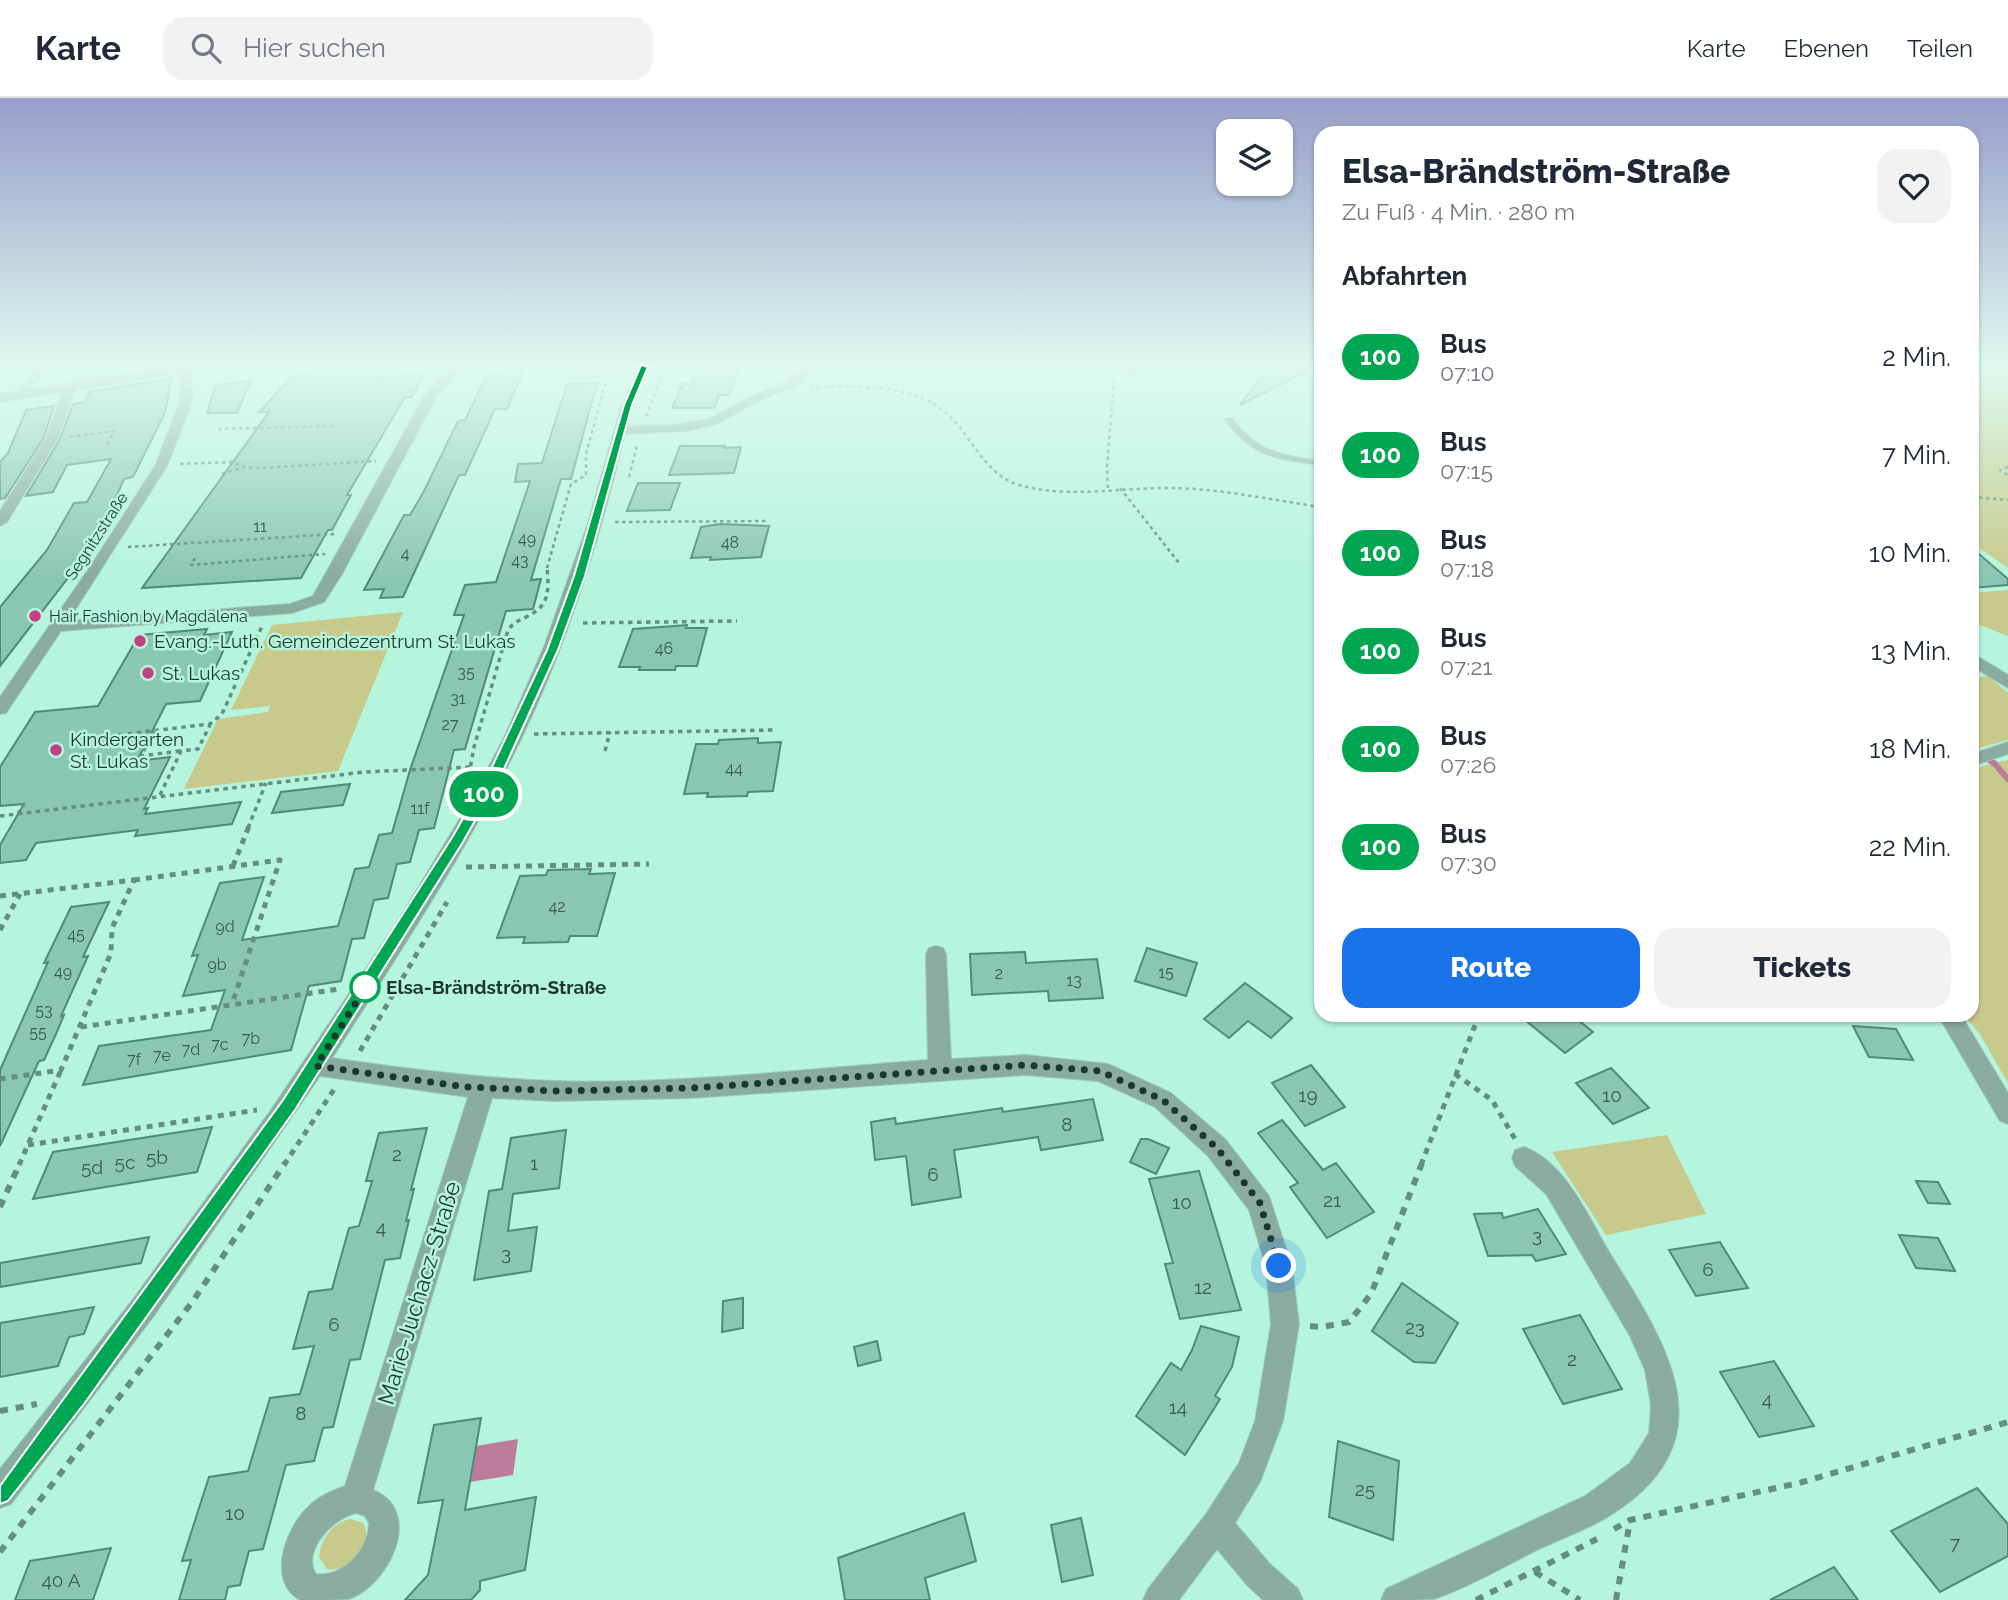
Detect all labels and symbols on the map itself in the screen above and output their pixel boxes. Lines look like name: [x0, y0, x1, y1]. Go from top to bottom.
street label: Segnitzstraße: [61, 489, 132, 584]
house number: 11: [253, 517, 267, 536]
house number: 49: [518, 529, 536, 548]
house number: 48: [721, 533, 739, 552]
house number: 4: [401, 544, 410, 563]
house number: 43: [511, 551, 529, 570]
place label: Hair Fashion by Magdalena: [49, 607, 248, 626]
marker: Hair Fashion by Magdalena: [27, 608, 43, 624]
place label: Evang.-Luth. Gemeindezentrum St. Lukas: [154, 630, 515, 652]
marker: Evang.-Luth. Gemeindezentrum St. Lukas: [132, 633, 148, 649]
house number: 46: [655, 639, 673, 658]
place label: St. Lukas: [162, 662, 240, 684]
house number: 35: [457, 663, 475, 682]
marker: St. Lukas: [140, 665, 156, 681]
house number: 31: [450, 689, 466, 708]
house number: 27: [442, 715, 459, 734]
place label: Kindergarten St. Lukas: [70, 728, 184, 772]
marker: Kindergarten St. Lukas: [48, 742, 64, 758]
house number: 44: [725, 759, 743, 778]
line badge: 100: [444, 771, 524, 817]
house number: 11f: [411, 799, 430, 818]
house number: 42: [548, 897, 566, 916]
house number: 9d: [215, 917, 235, 936]
house number: 45: [67, 925, 85, 944]
house number: 9b: [207, 955, 227, 974]
house number: 49: [54, 962, 72, 981]
house number: 15: [1158, 963, 1174, 982]
house number: 2: [995, 964, 1003, 983]
house number: 13: [1066, 971, 1082, 990]
marker: Elsa-Brändström-Straße: [350, 972, 380, 1002]
place label: Elsa-Brändström-Straße: [386, 976, 606, 998]
house number: 53: [35, 1001, 53, 1020]
house number: 55: [29, 1023, 47, 1042]
house number: 7b: [242, 1029, 260, 1048]
house number: 7c: [211, 1035, 229, 1054]
house number: 7d: [182, 1040, 200, 1059]
house number: 7e: [153, 1046, 171, 1065]
house number: 7f: [127, 1050, 142, 1069]
house number: 19: [1298, 1084, 1318, 1106]
house number: 10: [1602, 1084, 1622, 1106]
house number: 8: [1061, 1113, 1073, 1135]
house number: 2: [392, 1143, 402, 1165]
house number: 5b: [146, 1146, 168, 1168]
house number: 5c: [115, 1151, 135, 1173]
house number: 1: [530, 1152, 538, 1174]
house number: 5d: [81, 1156, 103, 1178]
house number: 6: [927, 1163, 939, 1185]
street label: Marie-Juchacz-Straße: [372, 1178, 465, 1408]
house number: 21: [1323, 1189, 1341, 1211]
house number: 10: [1172, 1191, 1192, 1213]
house number: 4: [376, 1216, 386, 1238]
house number: 3: [1532, 1224, 1542, 1246]
house number: 3: [501, 1242, 511, 1264]
your location: [1261, 1248, 1296, 1283]
house number: 6: [1702, 1258, 1714, 1280]
house number: 12: [1194, 1276, 1212, 1298]
house number: 6: [328, 1313, 340, 1335]
house number: 23: [1405, 1316, 1425, 1338]
house number: 2: [1567, 1348, 1577, 1370]
house number: 4: [1762, 1388, 1772, 1410]
house number: 14: [1169, 1396, 1187, 1418]
house number: 8: [295, 1402, 307, 1424]
house number: 25: [1355, 1478, 1375, 1500]
house number: 10: [225, 1502, 245, 1524]
house number: 7: [1950, 1532, 1960, 1554]
house number: 40 A: [41, 1569, 81, 1591]

